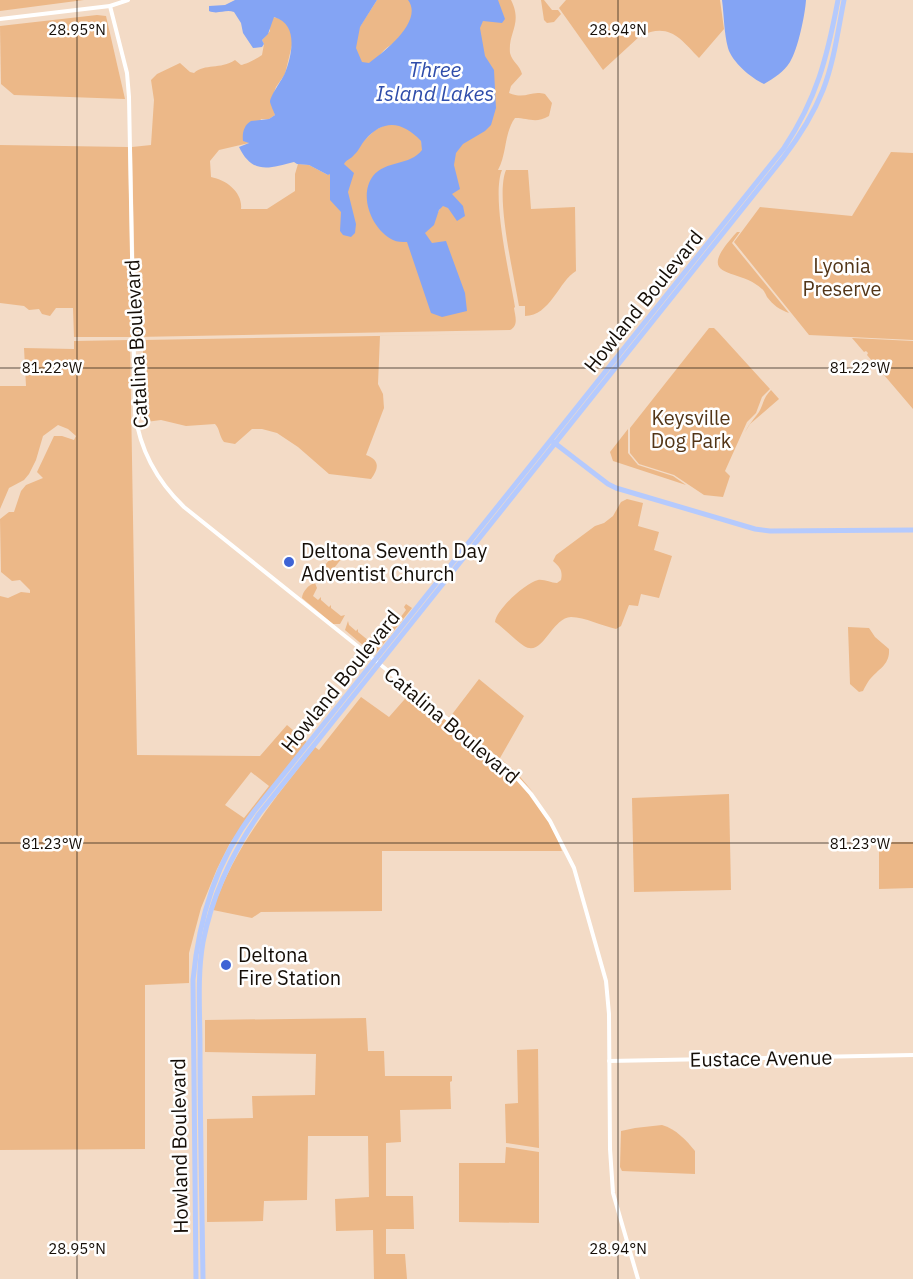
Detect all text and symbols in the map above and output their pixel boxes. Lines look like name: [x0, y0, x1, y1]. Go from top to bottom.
text: 28.95°N: [48, 20, 106, 39]
text: 28.94°N: [589, 20, 647, 39]
water label: Three Island Lakes: [376, 55, 494, 107]
street label: Howland Boulevard: [577, 224, 709, 378]
park label: Lyonia Preserve: [802, 252, 882, 302]
street label: Catalina Boulevard: [118, 259, 154, 429]
text: 81.22°W: [22, 358, 83, 377]
text: 81.22°W: [830, 358, 891, 377]
park label: Keysville Dog Park: [651, 404, 732, 454]
place label: Deltona Seventh Day Adventist Church: [301, 537, 487, 587]
marker: Deltona Seventh Day Adventist Church: [282, 555, 296, 569]
street label: Howland Boulevard: [274, 604, 406, 758]
street label: Catalina Boulevard: [379, 660, 525, 790]
text: 81.23°W: [22, 834, 83, 853]
text: 81.23°W: [830, 834, 891, 853]
place label: Deltona Fire Station: [238, 941, 341, 991]
marker: Deltona Fire Station: [219, 958, 233, 972]
street label: Eustace Avenue: [689, 1043, 833, 1073]
street label: Howland Boulevard: [164, 1058, 194, 1234]
text: 28.95°N: [48, 1239, 106, 1258]
text: 28.94°N: [589, 1239, 647, 1258]

